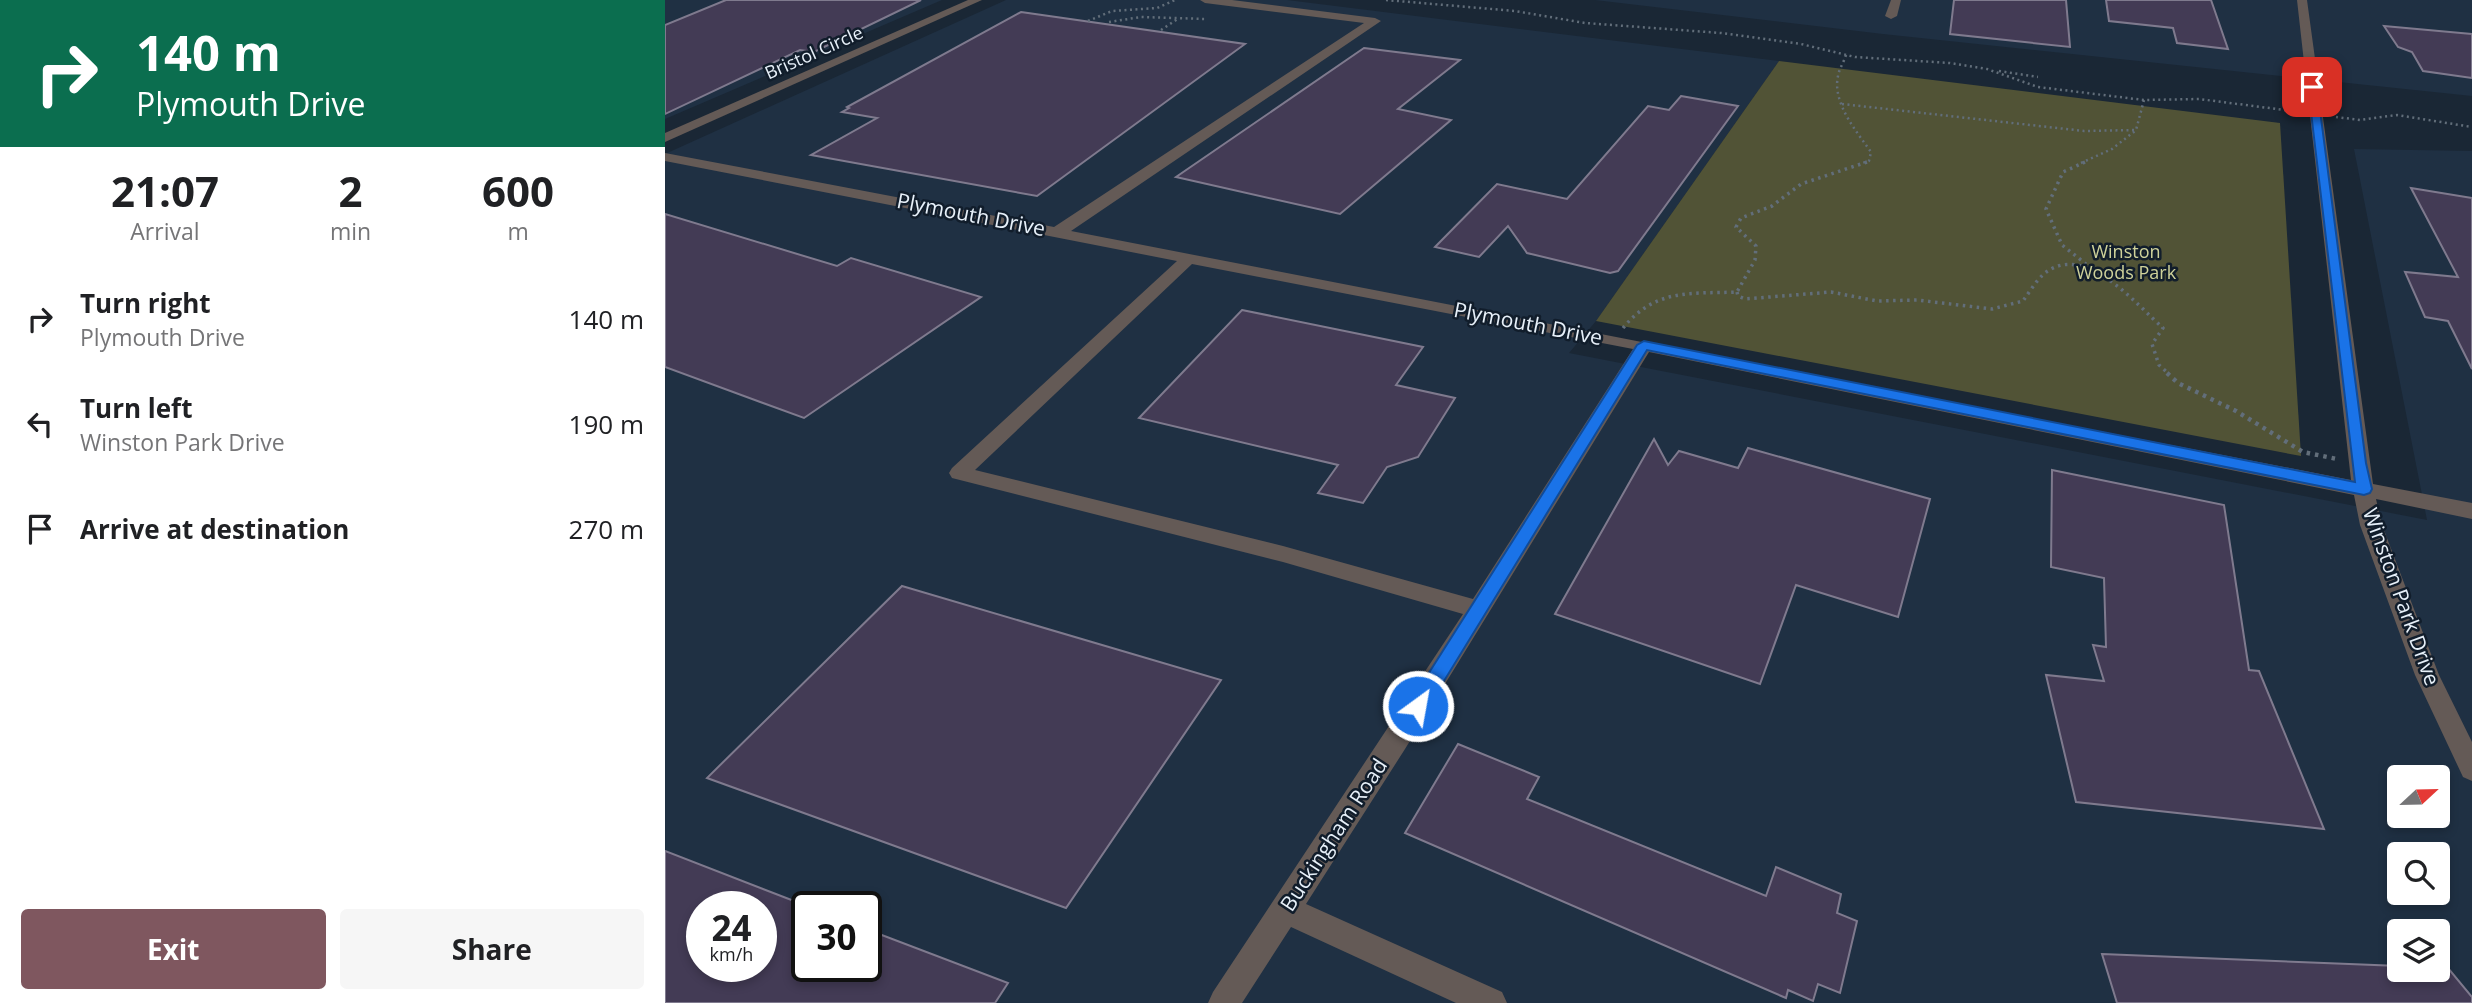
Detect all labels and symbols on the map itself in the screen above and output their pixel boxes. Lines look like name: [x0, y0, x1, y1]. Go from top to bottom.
street label: Bristol Circle: [761, 20, 866, 84]
pin: [2282, 57, 2342, 117]
street label: Plymouth Drive: [895, 186, 1048, 242]
park label: Winston Woods Park: [2076, 239, 2177, 284]
street label: Plymouth Drive: [1452, 295, 1605, 351]
street label: Winston Park Drive: [2357, 504, 2447, 689]
position arrow: [1381, 669, 1455, 743]
street label: Buckingham Road: [1273, 753, 1393, 916]
north arrow: [2387, 765, 2450, 828]
speed limit sign: 30: [791, 891, 882, 982]

